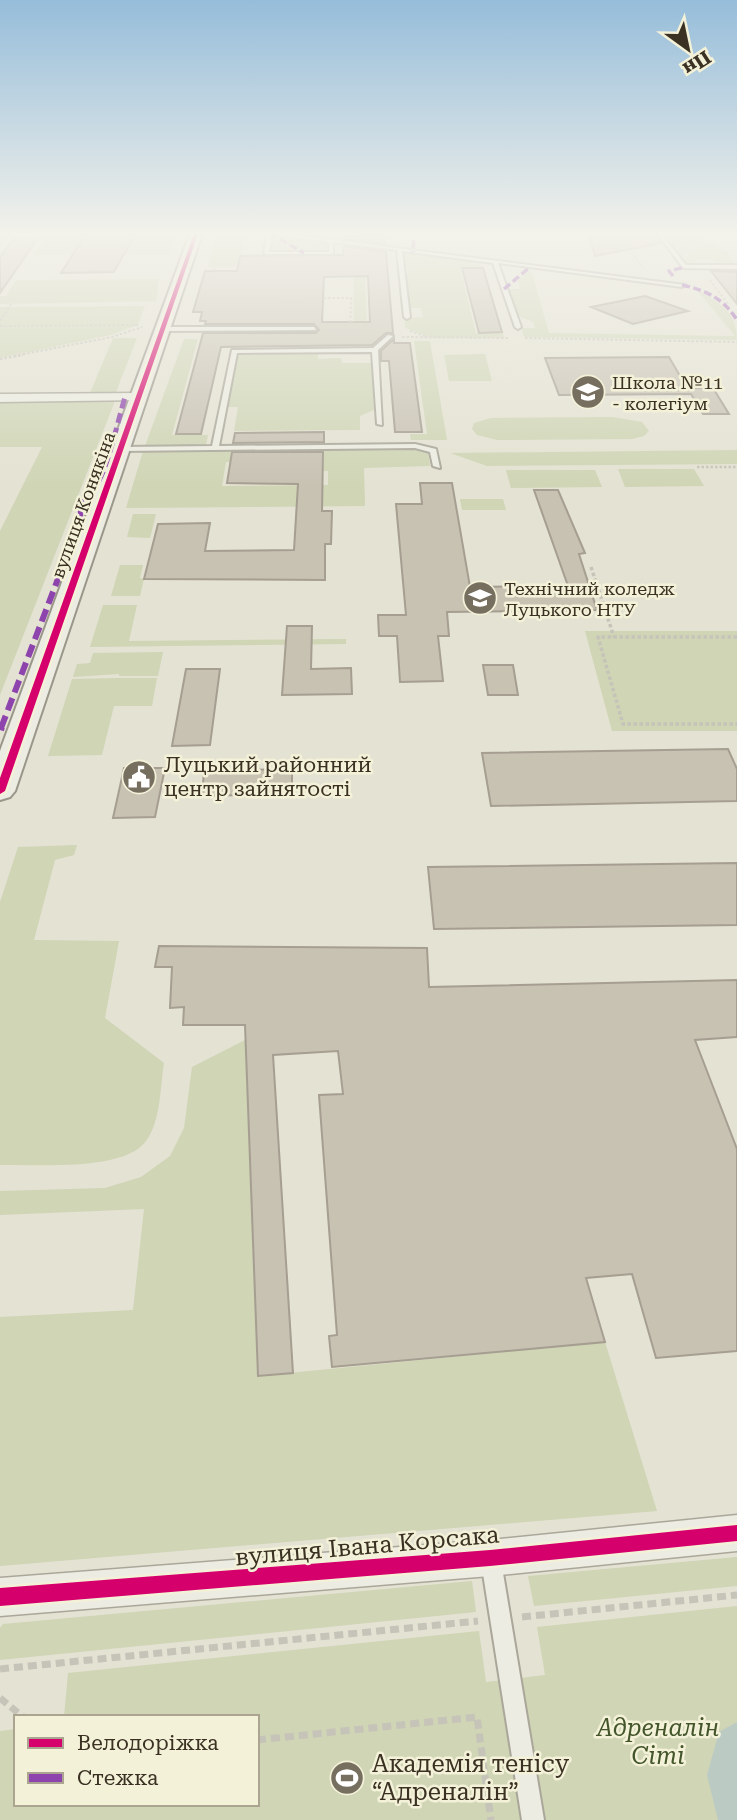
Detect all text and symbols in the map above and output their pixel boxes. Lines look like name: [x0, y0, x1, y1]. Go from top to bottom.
north arrow: [653, 14, 723, 84]
text: Пн: [679, 45, 715, 80]
place label: Школа №11 - колегіум: [612, 372, 723, 414]
school or university icon: Школа №11 - колегіум: [569, 373, 607, 411]
street label: вулиця Конякіна: [47, 429, 119, 581]
place label: Технічний коледж Луцького НТУ: [504, 578, 675, 620]
school or university icon: Технічний коледж Луцького НТУ: [461, 579, 499, 617]
place label: Луцький районний центр зайнятості: [164, 753, 372, 801]
public building icon: Луцький районний центр зайнятості: [120, 758, 158, 796]
street label: вулиця Івана Корсака: [234, 1520, 500, 1572]
park label: Адреналін Сіті: [595, 1714, 719, 1770]
legend: [14, 1715, 259, 1806]
text: Велодоріжка: [77, 1731, 219, 1755]
place label: Академія тенісу “Адреналін”: [372, 1750, 570, 1806]
sports icon: Академія тенісу “Адреналін”: [328, 1759, 366, 1797]
text: Стежка: [77, 1766, 159, 1790]

